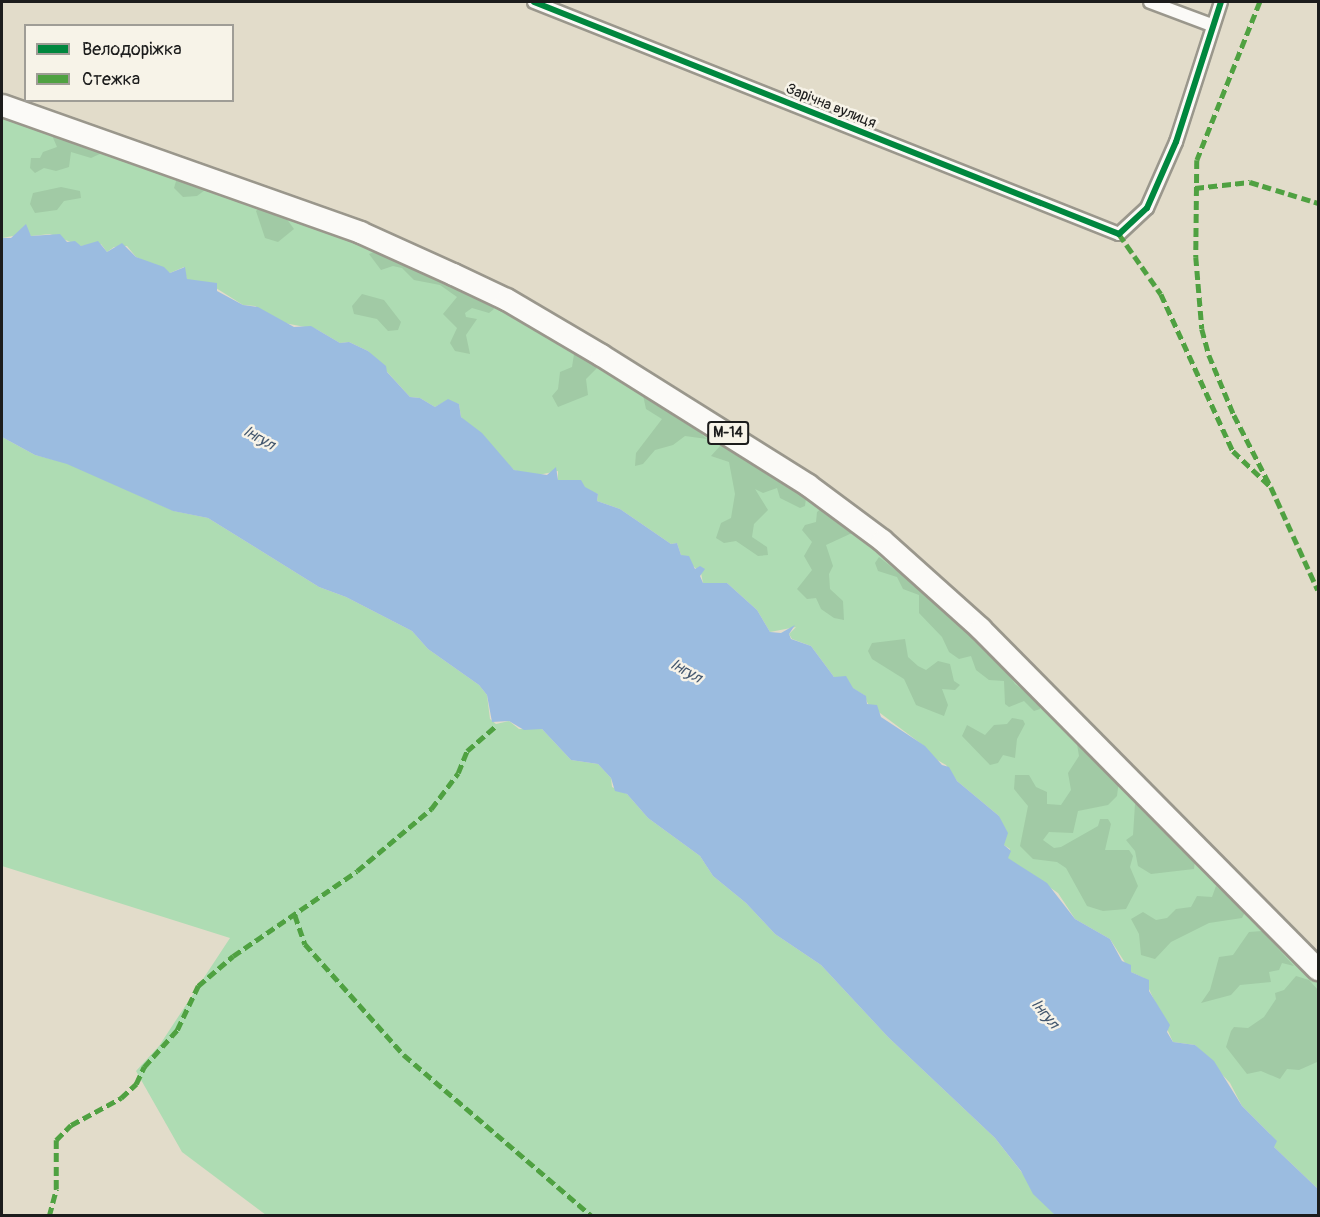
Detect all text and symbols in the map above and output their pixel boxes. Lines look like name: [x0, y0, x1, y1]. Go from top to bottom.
legend: [24, 24, 234, 102]
text: Велодоріжка: [82, 38, 182, 61]
text: Стежка: [82, 68, 140, 91]
street label: Зарічна вулиця: [783, 80, 879, 132]
water label: Інгул: [240, 422, 278, 454]
road number: М-14: [707, 422, 749, 444]
water label: Інгул: [667, 655, 705, 687]
water label: Інгул: [1027, 995, 1063, 1033]

